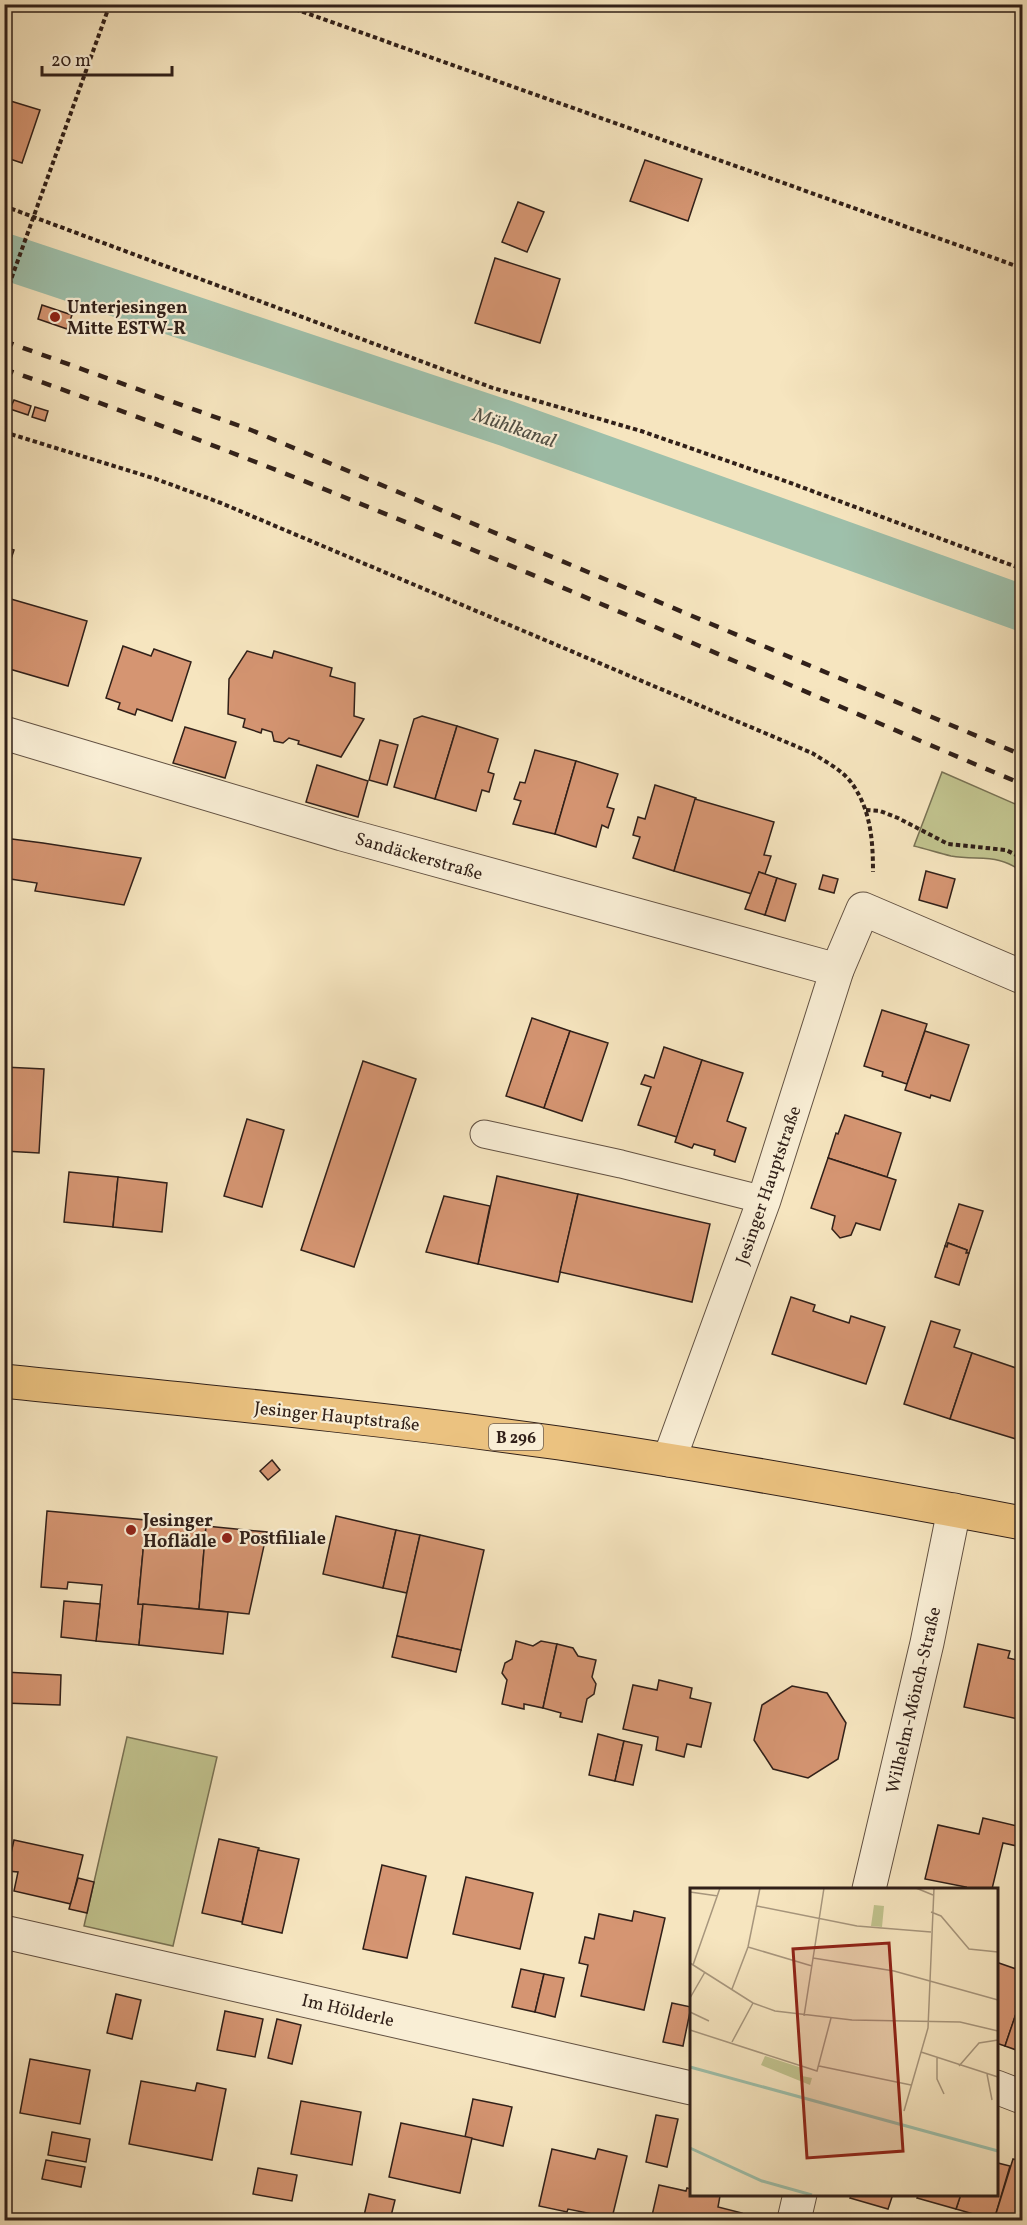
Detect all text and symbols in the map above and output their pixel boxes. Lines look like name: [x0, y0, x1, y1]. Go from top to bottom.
scale bar: [42, 39, 172, 77]
text: 20 m: [51, 49, 91, 74]
place label: Unterjesingen Mitte ESTW-R: [67, 296, 188, 342]
marker: Unterjesingen Mitte ESTW-R: [48, 310, 62, 324]
water label: Mühlkanal: [468, 401, 560, 456]
street label: Sandäckerstraße: [352, 827, 485, 888]
street label: Jesinger Hauptstraße: [731, 1103, 808, 1268]
street label: Jesinger Hauptstraße: [253, 1396, 421, 1439]
road number: B 296: [489, 1424, 543, 1450]
place label: Jesinger Hoflädle: [142, 1509, 216, 1555]
marker: Jesinger Hoflädle: [124, 1523, 138, 1537]
place label: Postfiliale: [239, 1527, 326, 1552]
marker: Postfiliale: [220, 1531, 234, 1545]
street label: Wilhelm-Mönch-Straße: [881, 1605, 948, 1796]
inset map: [690, 1888, 997, 2195]
street label: Im Hölderle: [299, 1989, 396, 2034]

